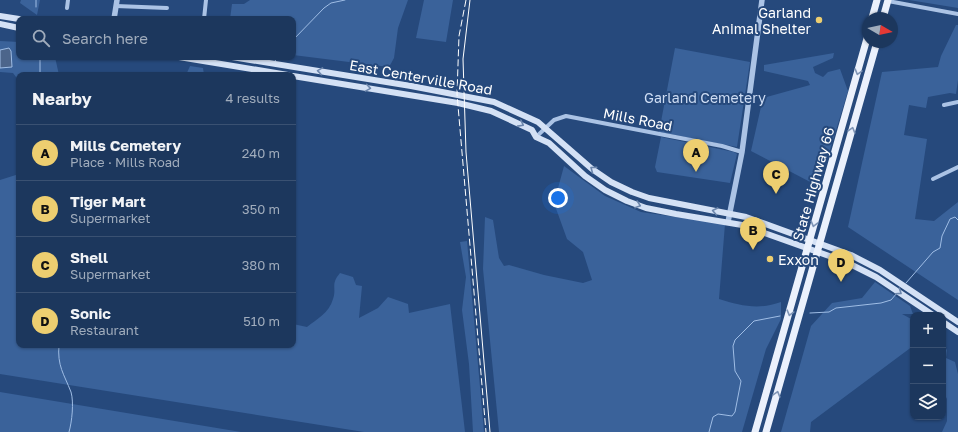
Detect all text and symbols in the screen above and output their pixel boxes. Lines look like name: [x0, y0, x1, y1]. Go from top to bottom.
place label: Garland Animal Shelter: [712, 4, 812, 37]
north arrow: [862, 12, 898, 48]
marker: Garland Animal Shelter: [814, 15, 824, 25]
search box: [16, 16, 296, 60]
icon: search: [30, 27, 52, 49]
text: Search here: [62, 29, 148, 47]
street label: East Centerville Road: [348, 56, 494, 98]
one-way arrow: [317, 67, 323, 76]
one-way arrow: [854, 69, 863, 76]
one-way arrow: [365, 84, 371, 92]
text: Nearby: [32, 88, 92, 109]
park label: Garland Cemetery: [644, 89, 766, 106]
text: 4 results: [226, 90, 280, 106]
street label: Mills Road: [602, 104, 674, 134]
one-way arrow: [517, 119, 524, 127]
street label: State Highway 66: [789, 125, 837, 243]
one-way arrow: [847, 126, 856, 133]
text: Mills Cemetery: [70, 136, 181, 154]
pin: A: [683, 139, 709, 172]
text: A: [40, 145, 50, 161]
text: 240 m: [242, 145, 280, 161]
text: Place · Mills Road: [70, 154, 180, 170]
pin: C: [763, 161, 789, 194]
one-way arrow: [591, 167, 598, 174]
your location: [548, 188, 568, 208]
text: Tiger Mart: [70, 192, 146, 210]
one-way arrow: [634, 200, 641, 209]
text: B: [40, 201, 50, 217]
text: 350 m: [242, 201, 280, 217]
one-way arrow: [712, 207, 718, 216]
text: Supermarket: [70, 210, 151, 226]
pin: B: [740, 217, 766, 250]
one-way arrow: [810, 220, 819, 227]
text: Shell: [70, 248, 108, 266]
pin: D: [828, 249, 854, 282]
place label: Exxon: [778, 251, 819, 268]
marker: Exxon: [765, 254, 775, 264]
text: C: [40, 257, 50, 273]
text: 380 m: [242, 257, 280, 273]
text: Supermarket: [70, 266, 151, 282]
one-way arrow: [894, 287, 901, 294]
text: Sonic: [70, 304, 111, 322]
one-way arrow: [786, 310, 794, 316]
map controls: [910, 312, 946, 420]
button: +: [910, 312, 946, 348]
text: D: [40, 313, 50, 329]
text: 510 m: [243, 313, 280, 329]
text: Restaurant: [70, 322, 139, 338]
button: −: [910, 348, 946, 384]
button: layers: [910, 384, 946, 420]
one-way arrow: [772, 391, 781, 398]

